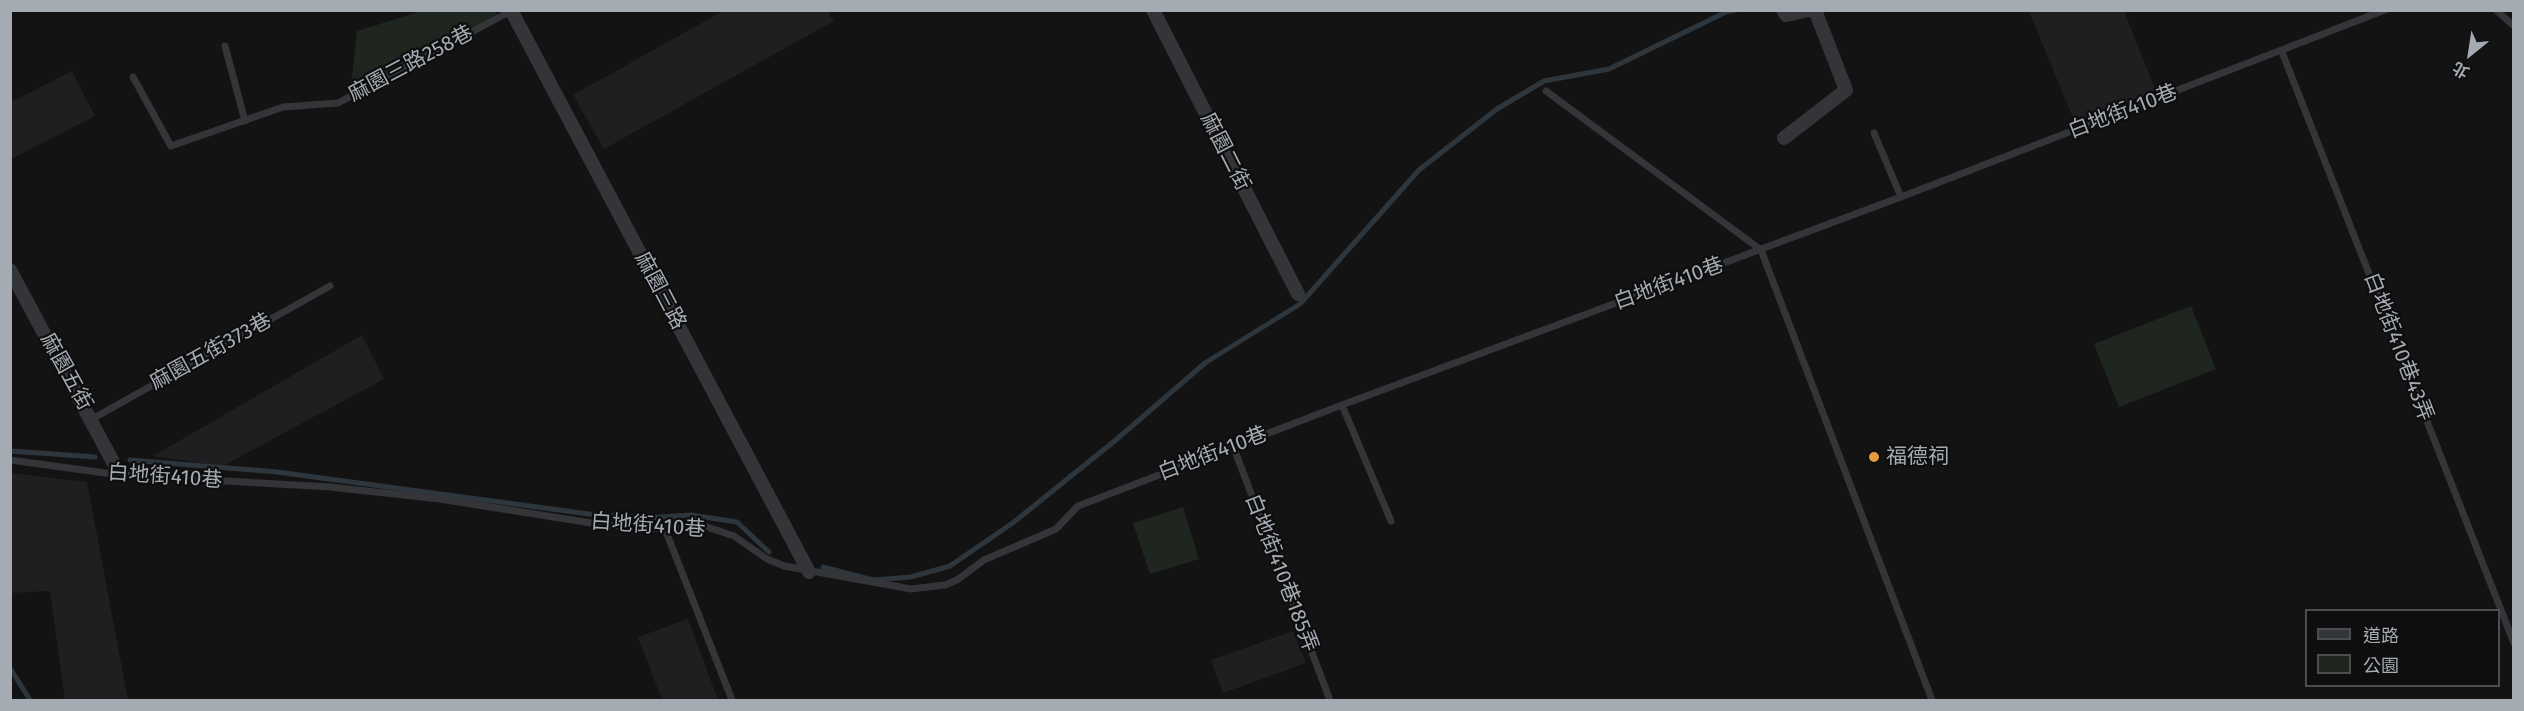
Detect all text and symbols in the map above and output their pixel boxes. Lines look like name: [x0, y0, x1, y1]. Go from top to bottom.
street label: 麻園三路258巷: [344, 21, 478, 107]
north arrow: [2440, 24, 2500, 84]
text: 北: [2449, 58, 2472, 82]
street label: 白地街410巷: [2065, 80, 2181, 144]
street label: 麻園二街: [1195, 109, 1255, 195]
street label: 麻園三路: [629, 248, 691, 334]
street label: 白地街410巷: [1611, 253, 1727, 315]
street label: 白地街410巷43弄: [2358, 269, 2438, 425]
street label: 麻園五街373巷: [146, 308, 276, 396]
street label: 麻園五街: [35, 329, 97, 415]
street label: 白地街410巷: [1155, 422, 1271, 486]
place label: 福德祠: [1886, 444, 1949, 470]
marker: 福德祠: [1867, 450, 1881, 464]
street label: 白地街410巷: [107, 460, 223, 494]
street label: 白地街410巷185弄: [1239, 491, 1323, 655]
street label: 白地街410巷: [590, 509, 706, 543]
legend: [2305, 609, 2500, 687]
text: 道路: [2363, 625, 2399, 647]
text: 公園: [2363, 655, 2399, 677]

